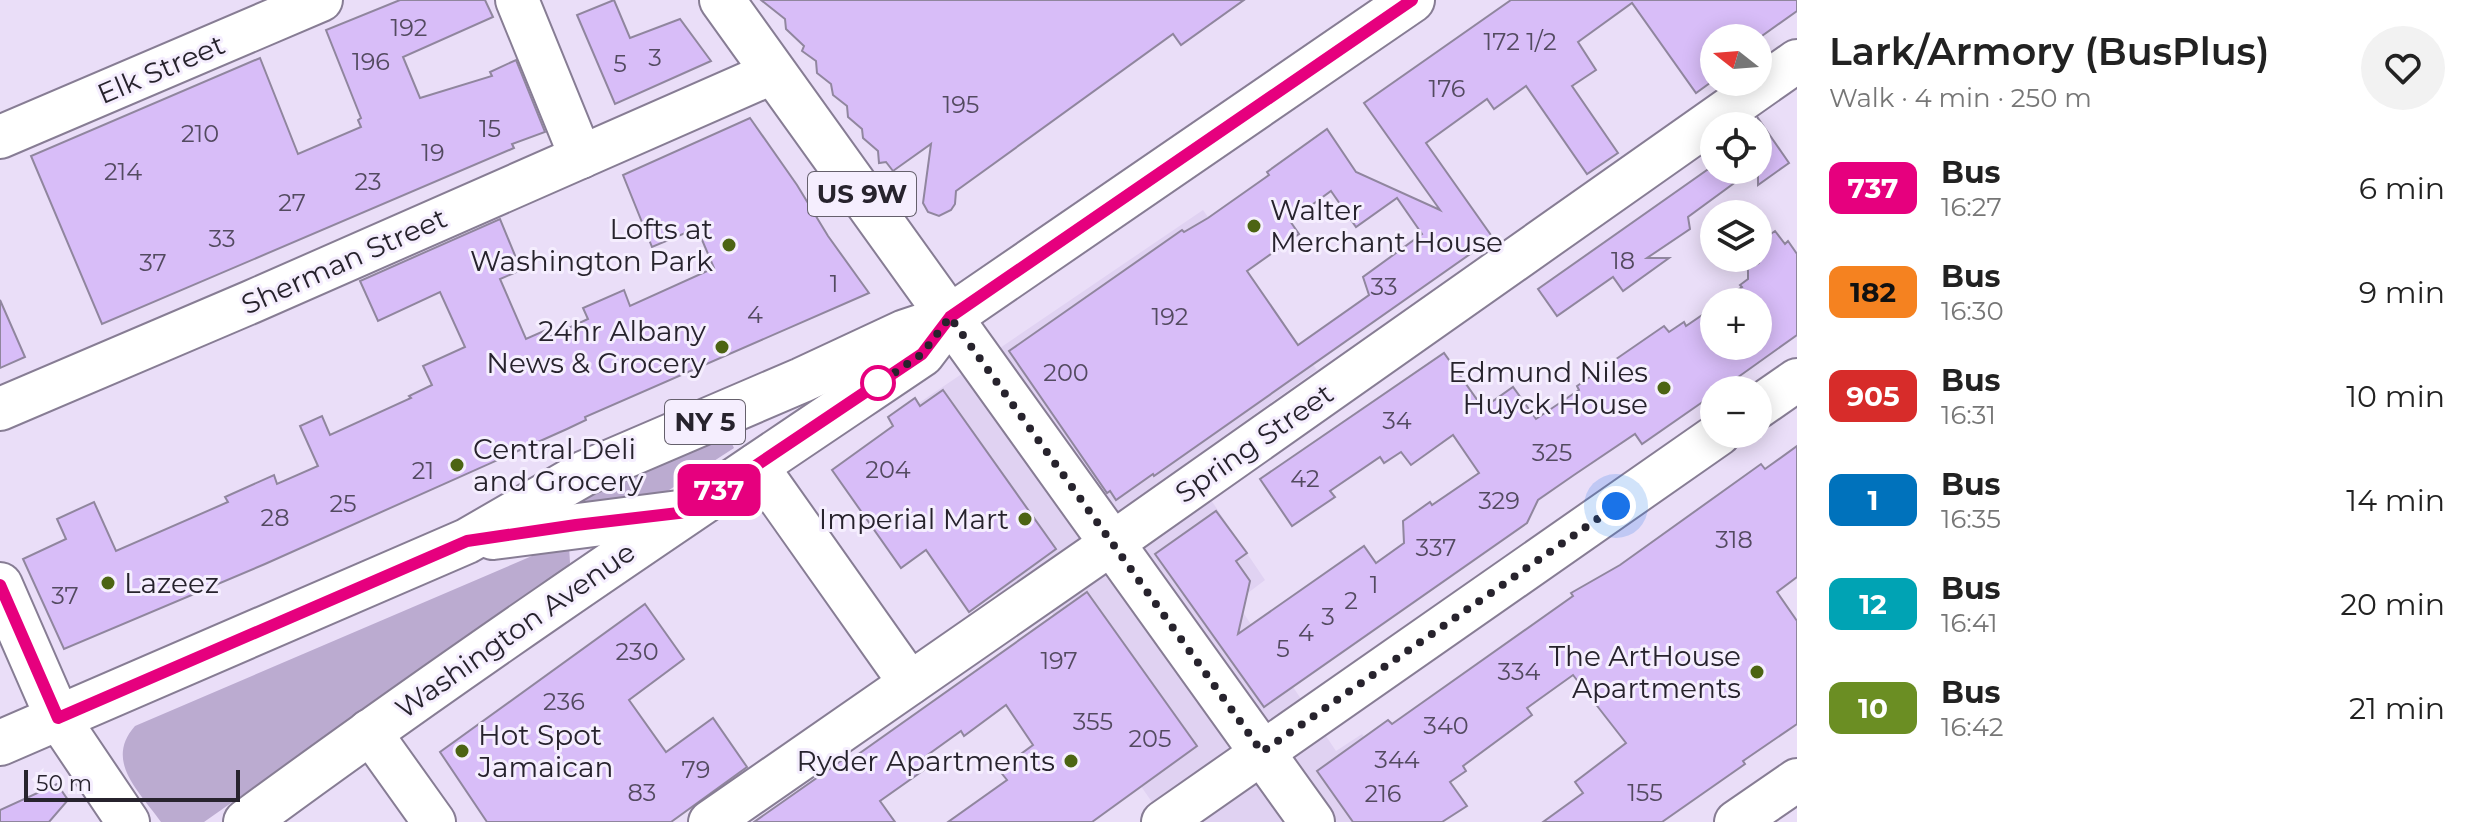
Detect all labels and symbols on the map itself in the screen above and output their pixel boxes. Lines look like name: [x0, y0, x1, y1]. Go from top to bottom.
house number: 192: [391, 13, 427, 42]
north arrow: [1700, 24, 1772, 96]
street label: Elk Street: [92, 27, 230, 111]
house number: 172 1/2: [1483, 27, 1557, 56]
house number: 3: [648, 43, 662, 72]
house number: 196: [352, 47, 390, 76]
house number: 5: [613, 49, 627, 78]
house number: 176: [1429, 74, 1465, 103]
house number: 195: [943, 90, 979, 119]
house number: 15: [479, 114, 501, 143]
house number: 210: [181, 119, 219, 148]
house number: 19: [421, 138, 445, 167]
house number: 214: [104, 157, 142, 186]
house number: 23: [354, 167, 382, 196]
road number: US 9W: [808, 172, 916, 216]
house number: 27: [278, 188, 306, 217]
place label: Walter Merchant House: [1270, 193, 1503, 259]
street label: Sherman Street: [236, 200, 452, 322]
place label: Lofts at Washington Park: [470, 212, 713, 278]
marker: Walter Merchant House: [1245, 217, 1263, 235]
house number: 33: [209, 224, 235, 253]
marker: Lofts at Washington Park: [720, 236, 738, 254]
house number: 18: [1611, 246, 1635, 275]
house number: 37: [139, 248, 167, 277]
house number: 1: [830, 269, 838, 298]
house number: 33: [1371, 272, 1397, 301]
house number: 4: [747, 300, 763, 329]
house number: 192: [1152, 302, 1188, 331]
place label: 24hr Albany News & Grocery: [486, 314, 707, 380]
marker: 24hr Albany News & Grocery: [713, 338, 731, 356]
place label: Edmund Niles Huyck House: [1448, 355, 1648, 421]
house number: 200: [1043, 358, 1089, 387]
unlabelled marker: [861, 366, 895, 400]
street label: Spring Street: [1169, 376, 1339, 510]
marker: Edmund Niles Huyck House: [1655, 379, 1673, 397]
road number: NY 5: [665, 400, 745, 444]
house number: 34: [1382, 406, 1412, 435]
place label: Central Deli and Grocery: [473, 432, 644, 498]
house number: 325: [1532, 438, 1572, 467]
house number: 204: [865, 455, 911, 484]
house number: 21: [412, 456, 434, 485]
marker: Central Deli and Grocery: [448, 456, 466, 474]
line badge: 737: [673, 464, 765, 516]
house number: 42: [1290, 464, 1320, 493]
house number: 329: [1478, 486, 1520, 515]
your location: [1596, 486, 1636, 526]
house number: 25: [329, 489, 357, 518]
place label: Imperial Mart: [819, 502, 1009, 536]
house number: 28: [261, 503, 289, 532]
marker: Imperial Mart: [1016, 510, 1034, 528]
house number: 318: [1715, 525, 1753, 554]
house number: 337: [1416, 533, 1456, 562]
street label: Washington Avenue: [389, 534, 641, 726]
place label: Lazeez: [124, 566, 219, 600]
house number: 1: [1370, 570, 1378, 599]
marker: Lazeez: [99, 574, 117, 592]
house number: 37: [51, 581, 79, 610]
house number: 2: [1344, 586, 1358, 615]
house number: 3: [1321, 602, 1335, 631]
house number: 4: [1298, 618, 1314, 647]
house number: 5: [1276, 634, 1290, 663]
house number: 230: [615, 637, 659, 666]
place label: The ArtHouse Apartments: [1549, 639, 1741, 705]
house number: 197: [1040, 646, 1078, 675]
house number: 334: [1498, 657, 1541, 686]
marker: The ArtHouse Apartments: [1748, 663, 1766, 681]
house number: 236: [543, 687, 585, 716]
house number: 355: [1073, 707, 1113, 736]
house number: 340: [1423, 711, 1469, 740]
place label: Hot Spot Jamaican: [477, 718, 614, 784]
house number: 205: [1128, 724, 1172, 753]
marker: Hot Spot Jamaican: [453, 742, 471, 760]
place label: Ryder Apartments: [796, 744, 1055, 778]
house number: 344: [1374, 745, 1420, 774]
marker: Ryder Apartments: [1062, 752, 1080, 770]
house number: 79: [682, 755, 710, 784]
scale bar: [24, 766, 240, 802]
house number: 83: [628, 778, 656, 807]
house number: 155: [1627, 778, 1663, 807]
house number: 216: [1365, 779, 1401, 808]

